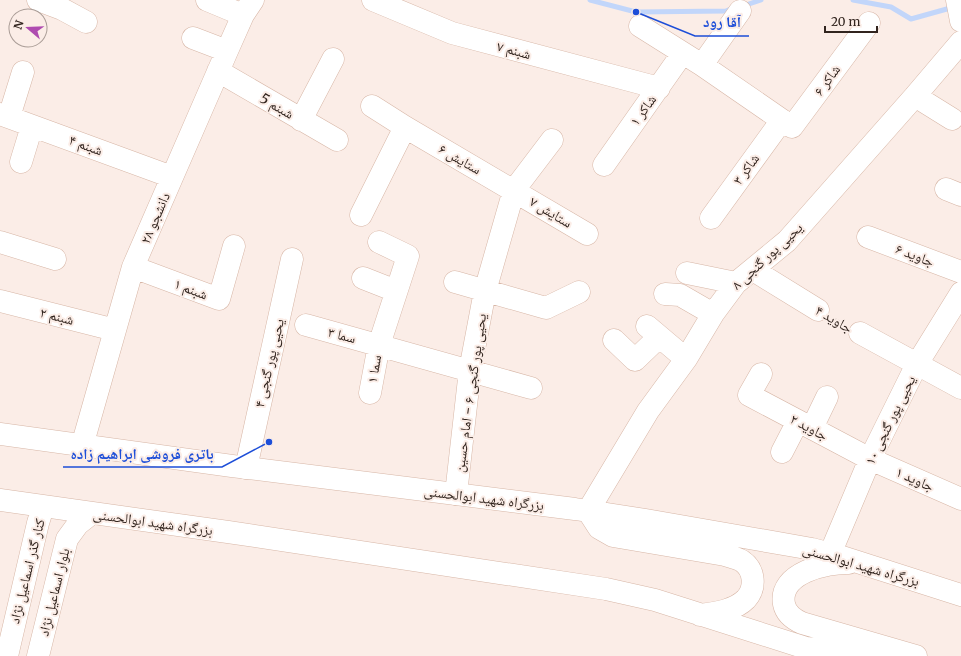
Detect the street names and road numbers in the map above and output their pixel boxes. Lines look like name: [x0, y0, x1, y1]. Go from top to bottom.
street label: شبنم ۷: [495, 37, 533, 64]
street label: شاکر ۶: [810, 61, 844, 99]
street label: شبنم 5: [256, 89, 297, 124]
street label: شاکر ۱: [626, 91, 660, 129]
street label: شبنم ۴: [66, 131, 105, 160]
street label: ستایش ۶: [435, 140, 485, 178]
street label: شاکر ۳: [729, 150, 763, 188]
street label: دانشجو ۲۸: [136, 189, 174, 246]
street label: ستایش ۷: [526, 192, 576, 232]
street label: یحیی پور گنجی ۸: [728, 218, 806, 294]
street label: جاوید ۶: [893, 239, 937, 271]
street label: شبنم ۱: [171, 274, 210, 305]
street label: جاوید ۴: [812, 301, 856, 337]
street label: شبنم ۲: [38, 303, 76, 330]
street label: یحیی پور گنجی ۶ - امام حسین: [450, 312, 491, 474]
street label: یحیی پور گنجی ۴: [250, 317, 288, 409]
street label: سما ۳: [326, 323, 358, 347]
street label: سما ۱: [363, 354, 385, 384]
street label: یحیی پور گنجی ۱۰: [861, 372, 920, 468]
street label: جاوید ۲: [787, 410, 831, 444]
street label: جاوید ۱: [893, 463, 937, 495]
street label: بزرگراه شهید ابوالحسنی: [423, 482, 545, 514]
street label: بزرگراه شهید ابوالحسنی: [92, 505, 214, 539]
street label: کنار گذر اسماعیل نژاد: [5, 516, 49, 625]
street label: بزرگراه شهید ابوالحسنی: [801, 540, 922, 590]
street label: بلوار اسماعیل نژاد: [34, 546, 74, 638]

